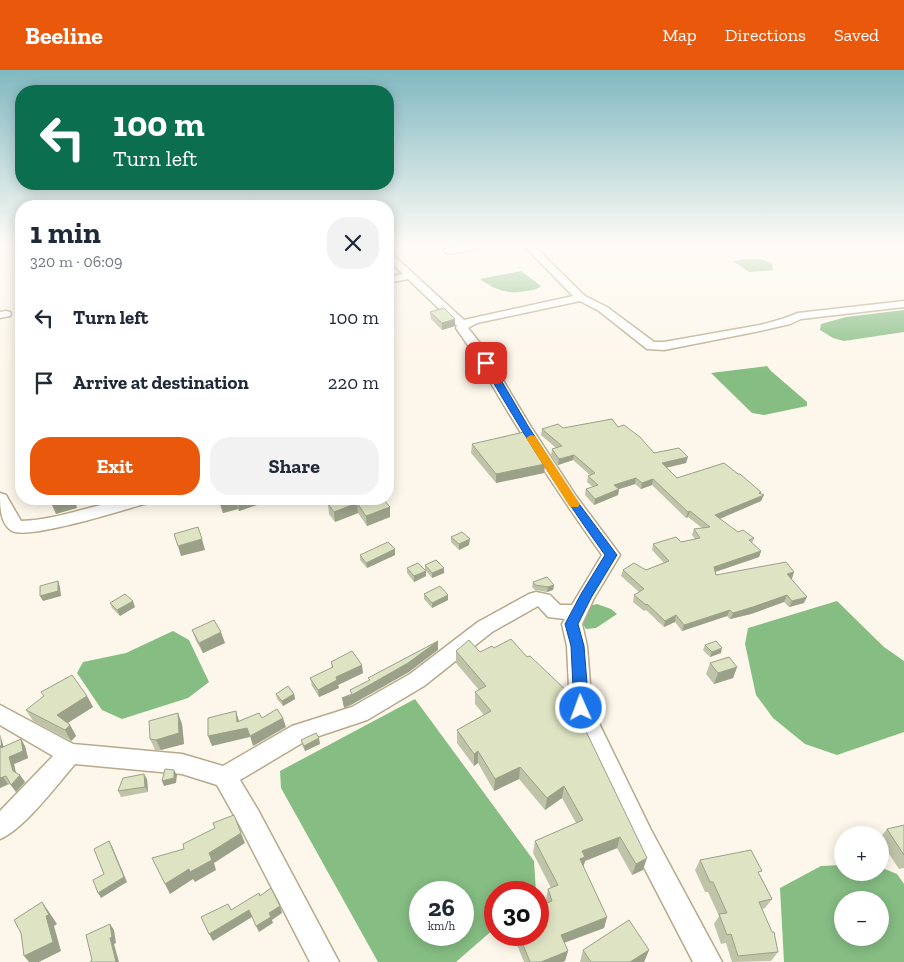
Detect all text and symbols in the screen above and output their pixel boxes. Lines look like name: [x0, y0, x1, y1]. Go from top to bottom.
text: Beeline: [25, 21, 103, 50]
text: Map: [662, 24, 697, 46]
text: Directions: [725, 24, 806, 46]
text: Saved: [834, 24, 879, 46]
text: 100 m: [113, 103, 205, 145]
icon: left: [30, 105, 95, 170]
text: Turn left: [113, 145, 197, 172]
text: 1 min: [30, 215, 101, 251]
button: close: [327, 217, 379, 269]
text: 320 m · 06:09: [30, 252, 123, 271]
icon: left: [30, 304, 58, 332]
text: Turn left: [73, 306, 148, 329]
text: 100 m: [329, 306, 379, 329]
pin: [465, 342, 507, 384]
icon: arrive: [472, 349, 500, 377]
icon: arrive: [30, 369, 58, 397]
text: Arrive at destination: [73, 371, 249, 394]
text: 220 m: [328, 371, 379, 394]
button: Exit: [30, 437, 200, 495]
button: Share: [210, 437, 379, 495]
position arrow: [554, 681, 606, 733]
map controls: [834, 826, 889, 946]
button: +: [834, 826, 889, 881]
speed limit sign: 30: [484, 881, 549, 946]
button: −: [834, 891, 889, 946]
text: 26: [428, 892, 455, 922]
text: km/h: [428, 919, 455, 933]

